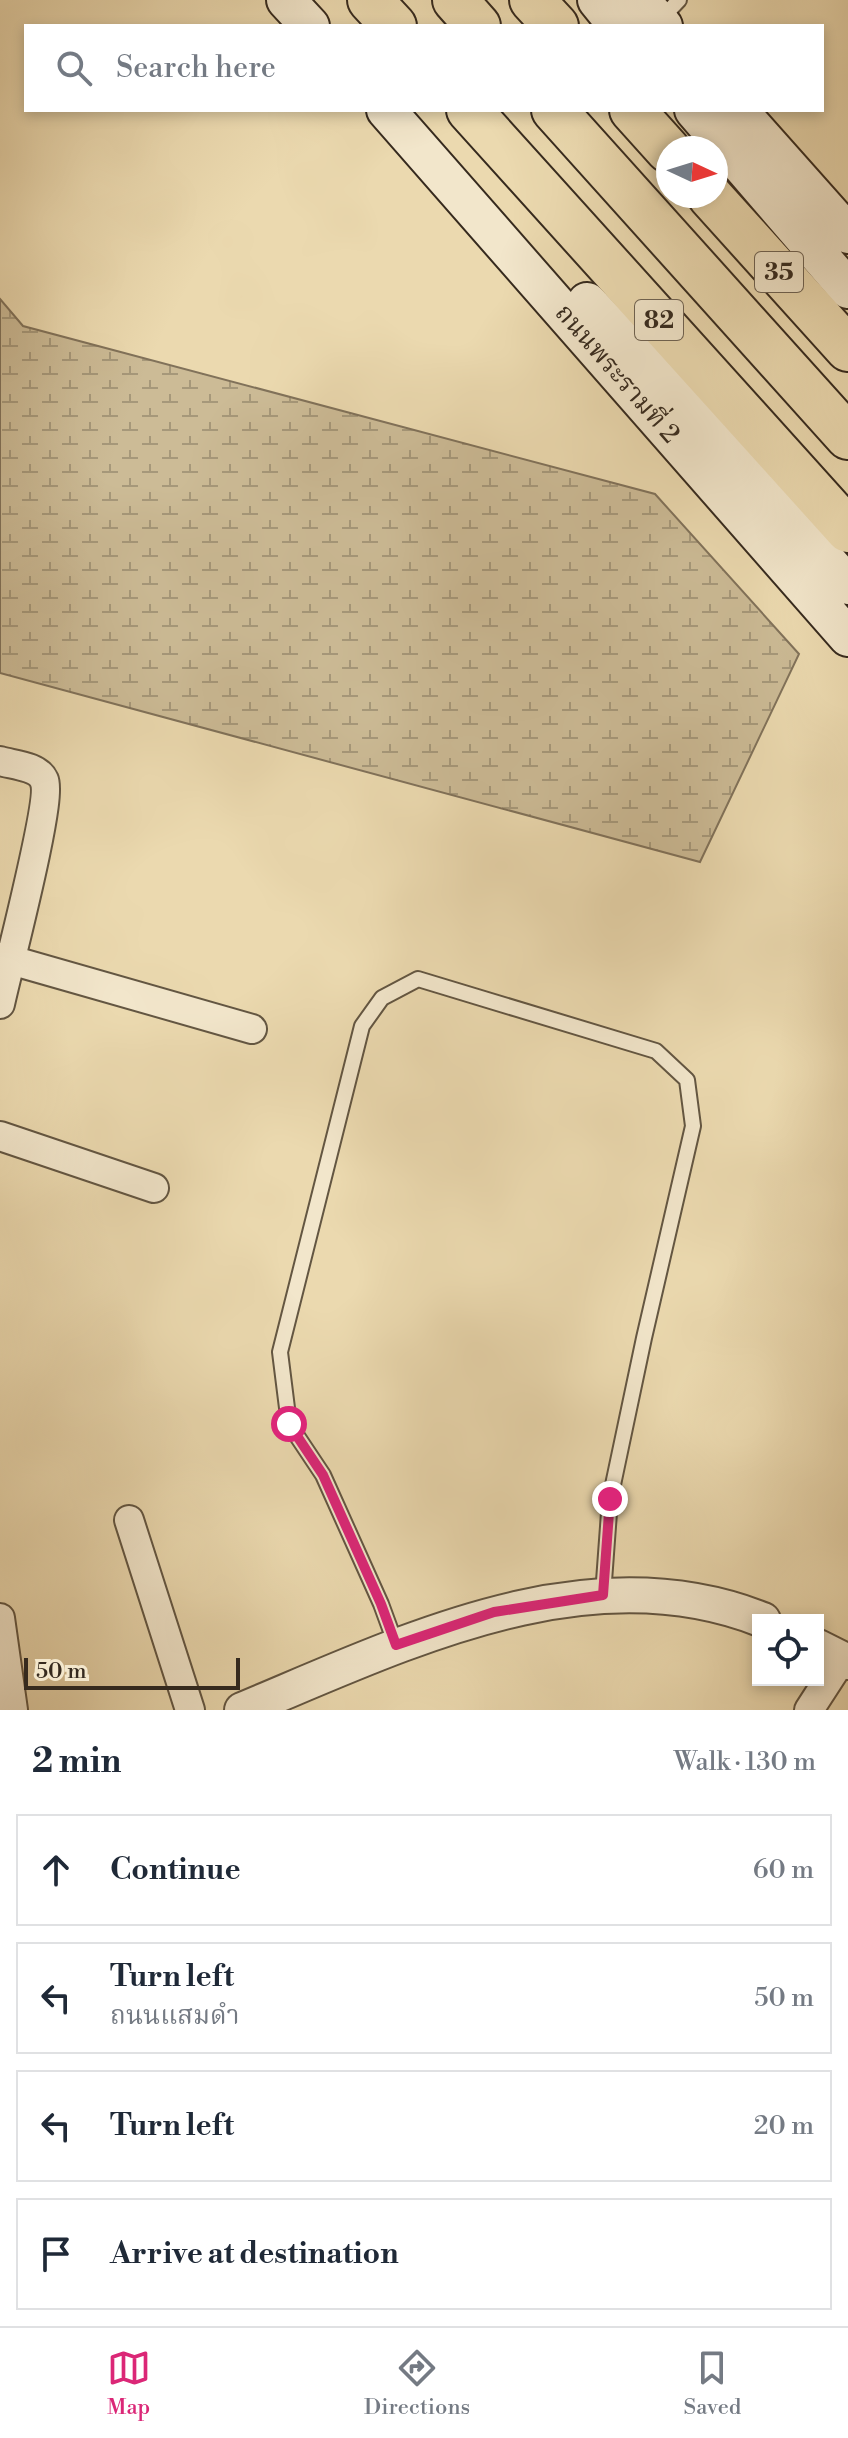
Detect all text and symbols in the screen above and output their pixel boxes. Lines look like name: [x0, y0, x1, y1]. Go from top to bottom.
search box: [24, 24, 824, 112]
icon: search: [52, 46, 96, 90]
text: Search here: [116, 49, 276, 87]
north arrow: [656, 136, 728, 208]
road number: 35: [755, 252, 803, 292]
street label: ถนนพระรามที่ 2: [548, 295, 689, 450]
road number: 82: [635, 300, 683, 340]
route start: [271, 1406, 307, 1442]
route end: [592, 1481, 628, 1517]
map controls: [752, 1614, 824, 1686]
button: locate: [752, 1614, 824, 1686]
scale bar: [24, 1654, 240, 1690]
text: 50 m: [36, 1658, 87, 1685]
text: 2 min: [32, 1741, 121, 1783]
text: Walk · 130 m: [674, 1746, 816, 1778]
icon: ahead: [34, 1848, 78, 1892]
text: Continue: [110, 1851, 241, 1889]
text: 60 m: [753, 1854, 814, 1886]
text: Turn left: [110, 1958, 234, 1996]
icon: left: [34, 1976, 78, 2020]
text: 50 m: [754, 1982, 814, 2014]
text: ถนนแสมดำ: [110, 2000, 240, 2032]
icon: left: [34, 2104, 78, 2148]
text: Turn left: [110, 2107, 234, 2145]
text: 20 m: [754, 2110, 814, 2142]
icon: arrive: [34, 2232, 78, 2276]
text: Arrive at destination: [110, 2235, 399, 2273]
tab: Map: [107, 2346, 151, 2421]
tab: Directions: [364, 2346, 470, 2421]
tab: Saved: [684, 2346, 741, 2421]

